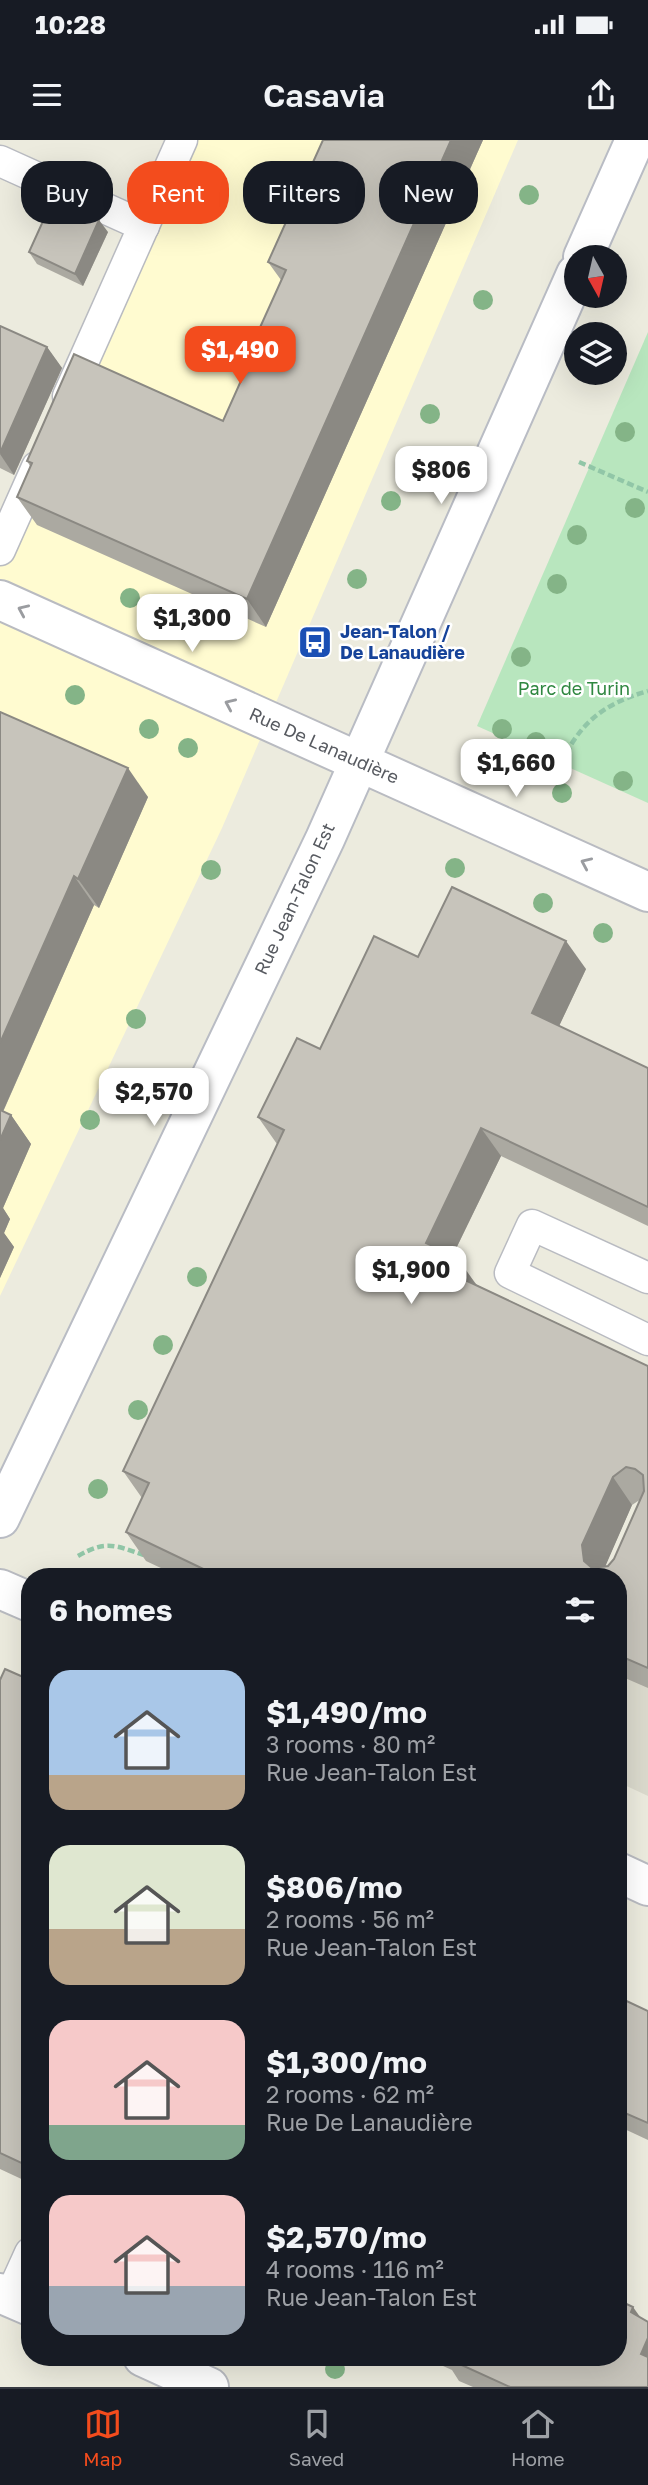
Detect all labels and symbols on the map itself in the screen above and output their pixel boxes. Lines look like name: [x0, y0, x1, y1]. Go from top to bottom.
north arrow: [564, 245, 626, 308]
pin: $1,490: [183, 327, 297, 386]
pin: $806: [400, 446, 482, 506]
pin: $1,300: [135, 594, 249, 654]
one-way arrow: [17, 604, 30, 618]
place label: Jean-Talon / De Lanaudière: [340, 620, 465, 663]
bus stop icon: Jean-Talon / De Lanaudière: [296, 623, 334, 661]
park label: Parc de Turin: [518, 677, 630, 699]
one-way arrow: [225, 698, 237, 712]
street label: Rue De Lanaudière: [246, 702, 403, 788]
pin: $1,660: [459, 740, 573, 799]
street label: Rue Jean-Talon Est: [249, 819, 339, 978]
one-way arrow: [581, 858, 593, 872]
pin: $2,570: [97, 1068, 211, 1128]
pin: $1,900: [354, 1246, 468, 1306]

